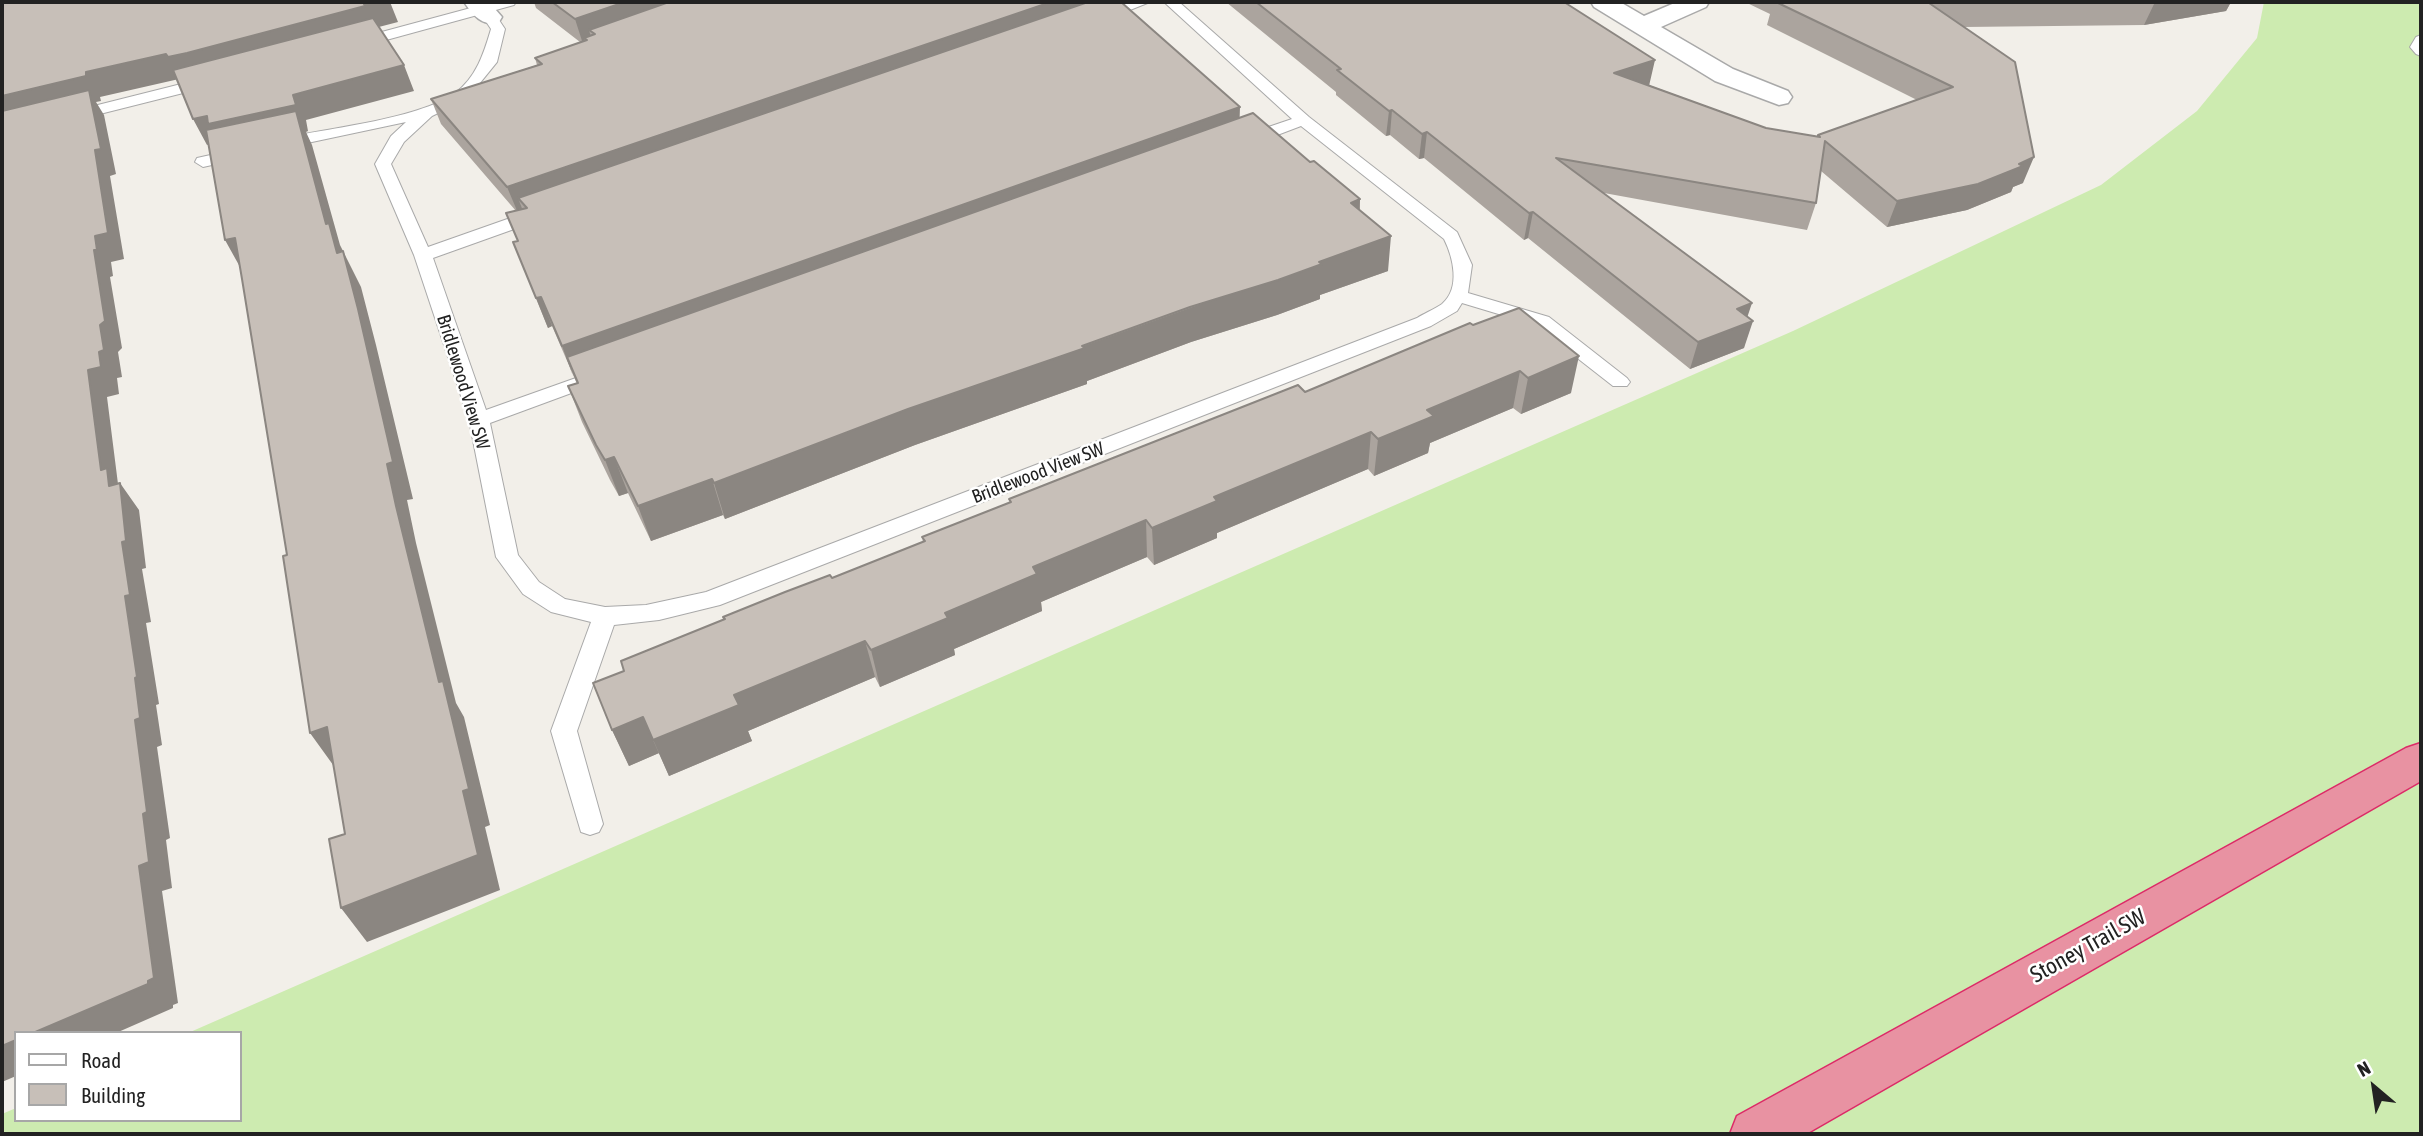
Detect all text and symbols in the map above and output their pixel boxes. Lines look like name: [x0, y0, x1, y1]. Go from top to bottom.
street label: Bridlewood View SW: [432, 312, 494, 452]
street label: Bridlewood View SW: [969, 437, 1107, 509]
street label: Stoney Trail SW: [2026, 903, 2150, 989]
legend: [14, 1031, 242, 1122]
text: Road: [81, 1048, 121, 1072]
north arrow: [2339, 1052, 2409, 1122]
text: N: [2354, 1056, 2374, 1081]
text: Building: [81, 1083, 145, 1107]

